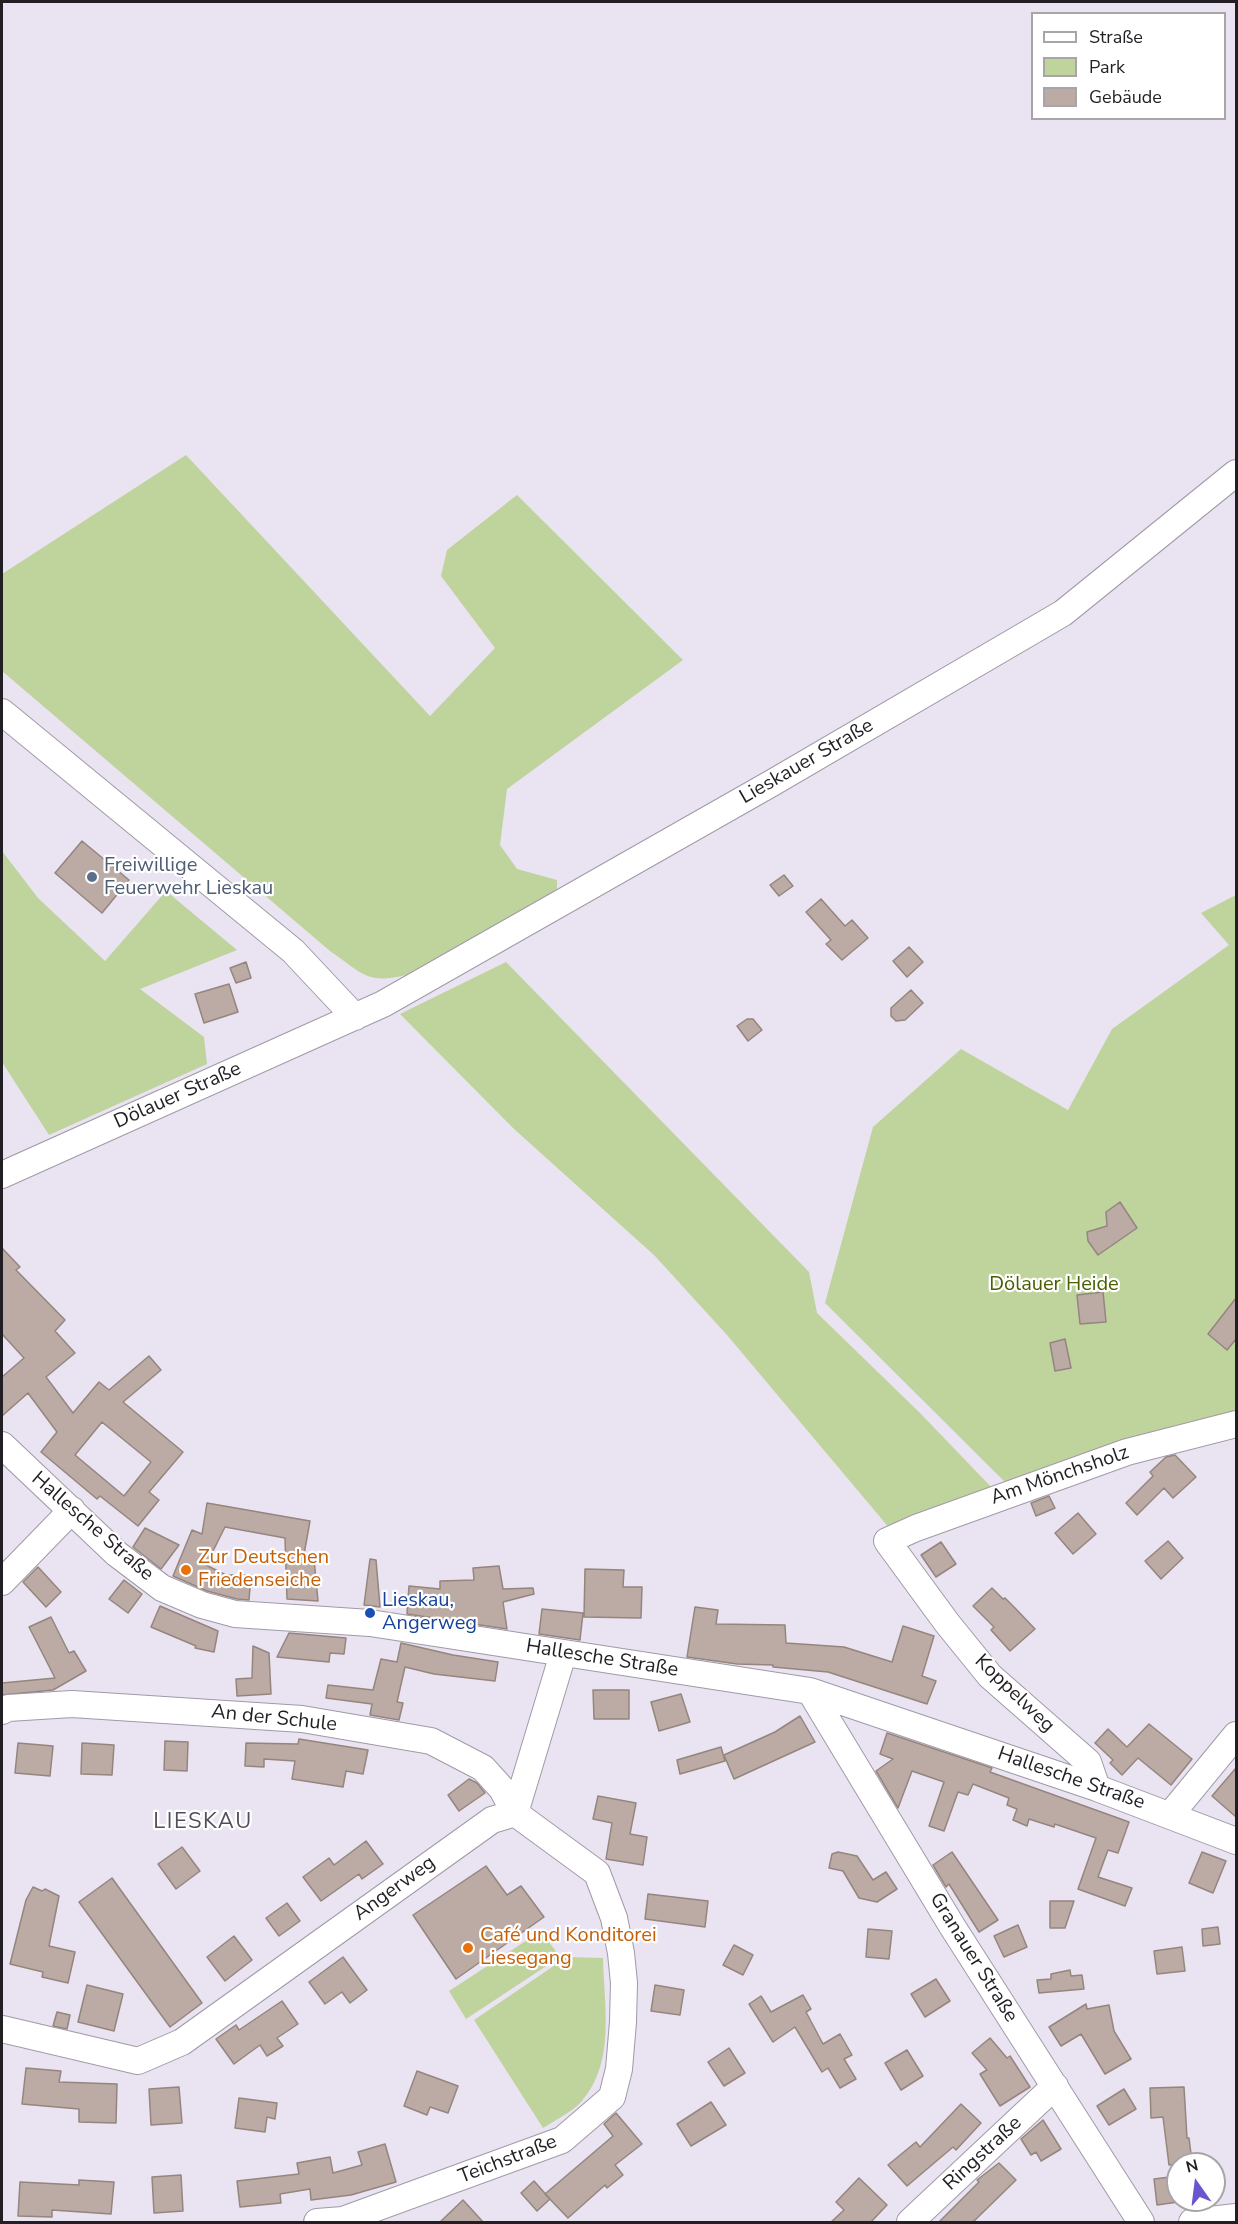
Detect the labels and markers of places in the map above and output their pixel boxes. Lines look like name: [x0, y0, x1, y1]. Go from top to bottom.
place label: Freiwillige Feuerwehr Lieskau: [104, 854, 273, 901]
marker: Freiwillige Feuerwehr Lieskau: [85, 870, 99, 884]
place label: Zur Deutschen Friedenseiche: [198, 1546, 329, 1593]
marker: Zur Deutschen Friedenseiche: [179, 1563, 193, 1577]
place label: Lieskau, Angerweg: [382, 1589, 477, 1636]
marker: Lieskau, Angerweg: [363, 1606, 377, 1620]
place label: Café und Konditorei Liesegang: [480, 1924, 657, 1971]
marker: Café und Konditorei Liesegang: [461, 1941, 475, 1955]

